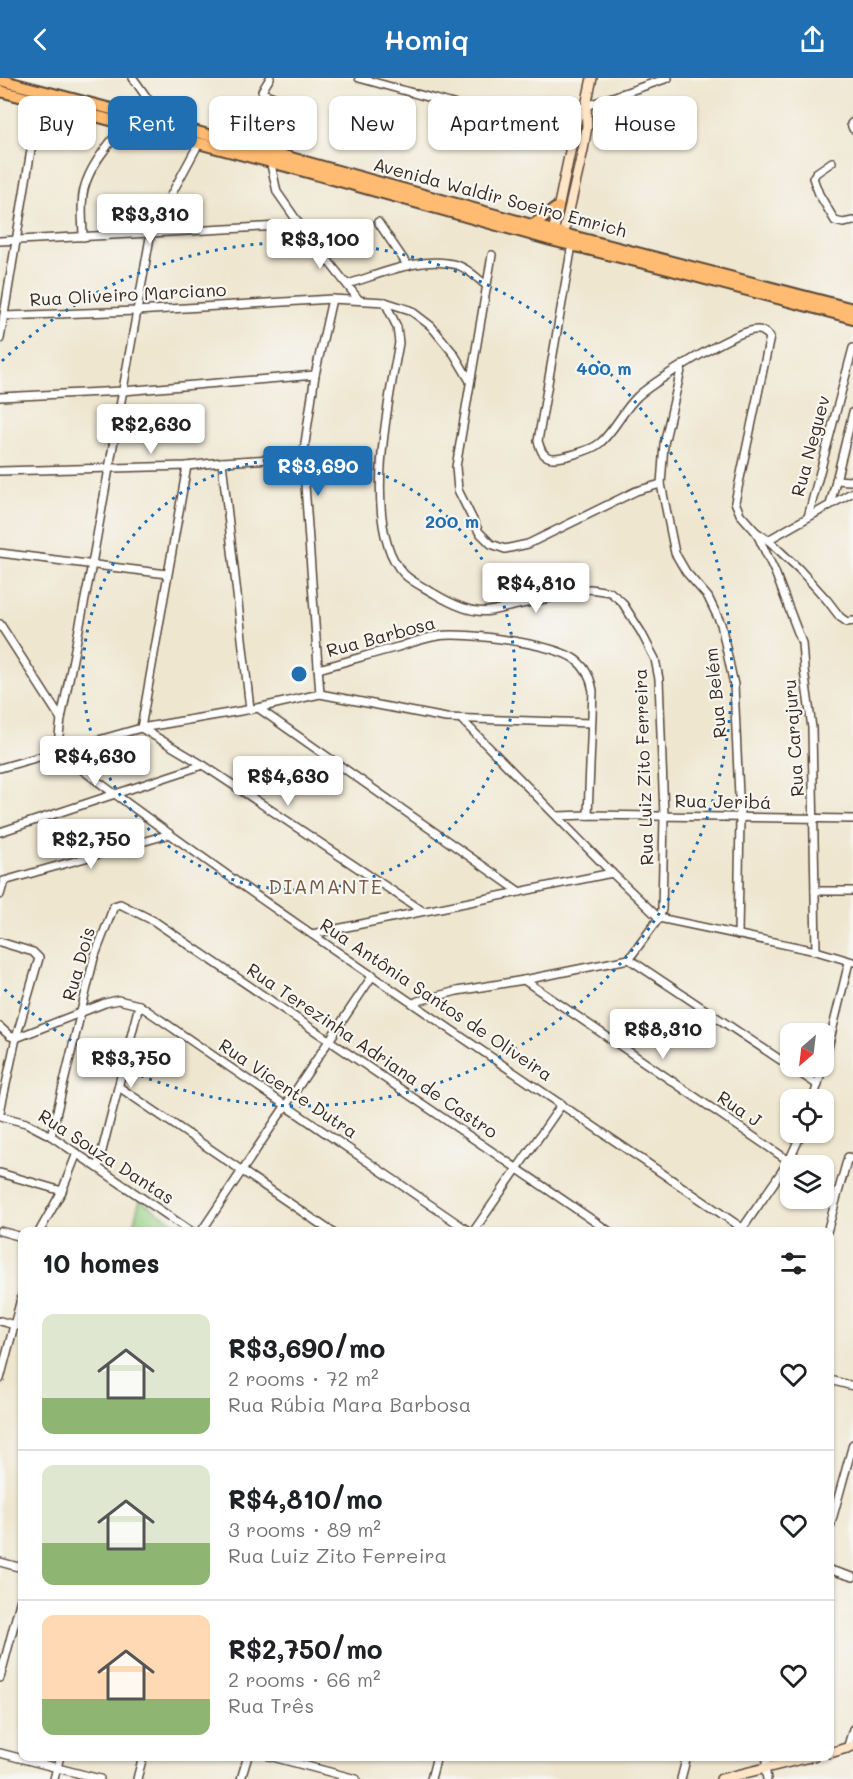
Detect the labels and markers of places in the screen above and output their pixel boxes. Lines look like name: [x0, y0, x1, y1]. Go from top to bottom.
pin: R$3,310: [95, 194, 205, 245]
pin: R$3,100: [265, 219, 375, 270]
pin: R$2,630: [96, 404, 206, 455]
pin: R$3,690: [263, 446, 373, 497]
pin: R$4,810: [481, 563, 591, 614]
centre of rings: [289, 664, 309, 684]
pin: R$4,630: [40, 736, 150, 787]
pin: R$4,630: [233, 756, 343, 807]
pin: R$2,750: [36, 819, 146, 870]
pin: R$8,310: [608, 1009, 718, 1060]
pin: R$3,750: [76, 1038, 186, 1089]

